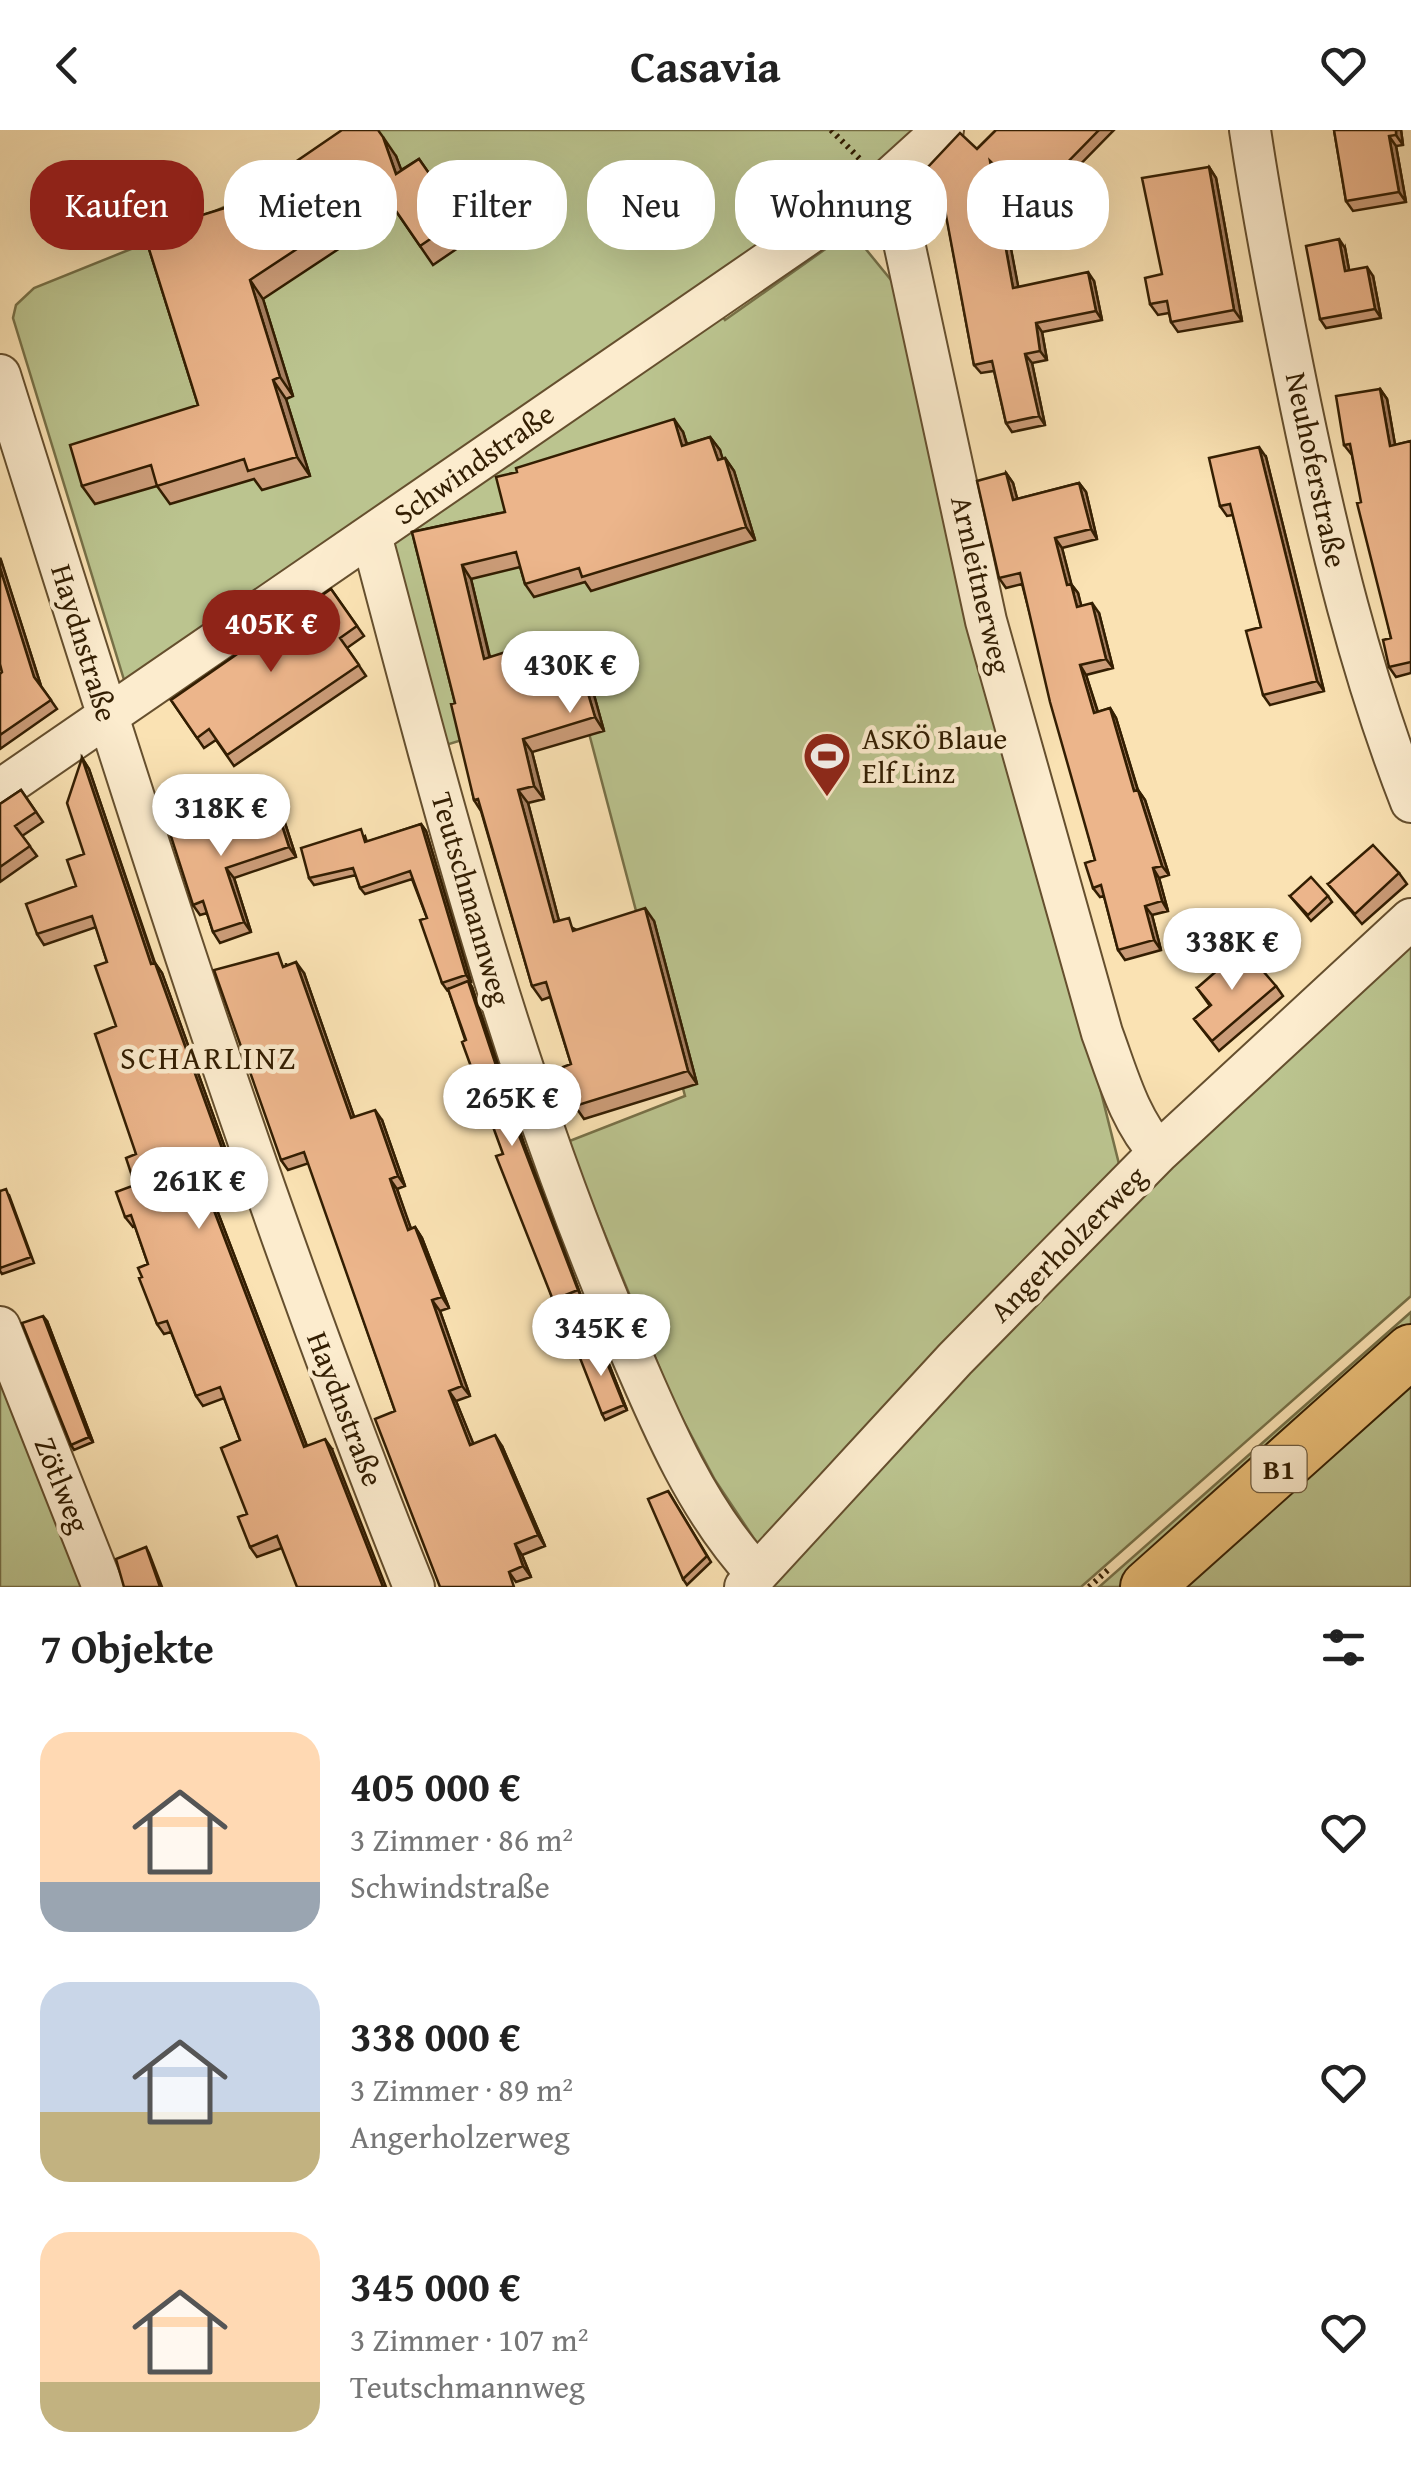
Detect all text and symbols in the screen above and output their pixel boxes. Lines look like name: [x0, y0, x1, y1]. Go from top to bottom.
text: Casavia: [630, 33, 781, 98]
icon: back: [40, 38, 95, 93]
icon: heart: [1316, 38, 1371, 93]
chip: Kaufen: [30, 160, 204, 250]
chip: Mieten: [224, 160, 397, 250]
chip: Filter: [417, 160, 567, 250]
chip: Neu: [587, 160, 715, 250]
chip: Wohnung: [735, 160, 947, 250]
chip: Haus: [967, 160, 1109, 250]
street label: Neuhoferstraße: [1275, 368, 1359, 571]
street label: Schwindstraße: [384, 391, 563, 535]
street label: Arnleitnerweg: [940, 491, 1024, 678]
street label: Haydnstraße: [40, 559, 130, 727]
pin: 405K €: [190, 590, 352, 675]
text: 405K €: [224, 599, 318, 646]
pin: 430K €: [489, 631, 651, 716]
text: 430K €: [523, 640, 617, 687]
place label: ASKÖ Blaue Elf Linz: [862, 716, 1007, 794]
sports icon: ASKÖ Blaue Elf Linz: [801, 730, 853, 798]
pin: 318K €: [140, 774, 302, 859]
text: 318K €: [174, 783, 268, 830]
street label: Teutschmannweg: [420, 787, 523, 1011]
pin: 338K €: [1151, 908, 1313, 993]
text: 338K €: [1185, 917, 1279, 964]
district label: SCHARLINZ: [120, 1034, 298, 1081]
pin: 265K €: [431, 1064, 593, 1149]
text: 265K €: [465, 1073, 559, 1120]
pin: 261K €: [118, 1147, 280, 1232]
street label: Angerholzerweg: [979, 1155, 1156, 1332]
text: 261K €: [152, 1156, 246, 1203]
pin: 345K €: [520, 1294, 682, 1379]
text: 345K €: [554, 1303, 648, 1350]
street label: Haydnstraße: [296, 1325, 396, 1492]
street label: Zötlweg: [24, 1430, 102, 1539]
road number: B1: [1252, 1446, 1306, 1492]
text: 7 Objekte: [40, 1617, 214, 1678]
icon: filters: [1316, 1620, 1371, 1675]
text: 405 000 €: [350, 1755, 521, 1816]
icon: home: [120, 1772, 240, 1892]
icon: heart: [1316, 1805, 1371, 1860]
text: 3 Zimmer · 86 m²: [350, 1816, 573, 1863]
text: Schwindstraße: [350, 1863, 550, 1910]
text: 338 000 €: [350, 2005, 521, 2066]
icon: home: [120, 2022, 240, 2142]
icon: heart: [1316, 2055, 1371, 2110]
text: 3 Zimmer · 89 m²: [350, 2066, 573, 2113]
text: Angerholzerweg: [350, 2113, 570, 2160]
text: 345 000 €: [350, 2255, 521, 2316]
icon: home: [120, 2272, 240, 2392]
icon: heart: [1316, 2305, 1371, 2360]
text: 3 Zimmer · 107 m²: [350, 2316, 588, 2363]
text: Teutschmannweg: [350, 2363, 585, 2410]

